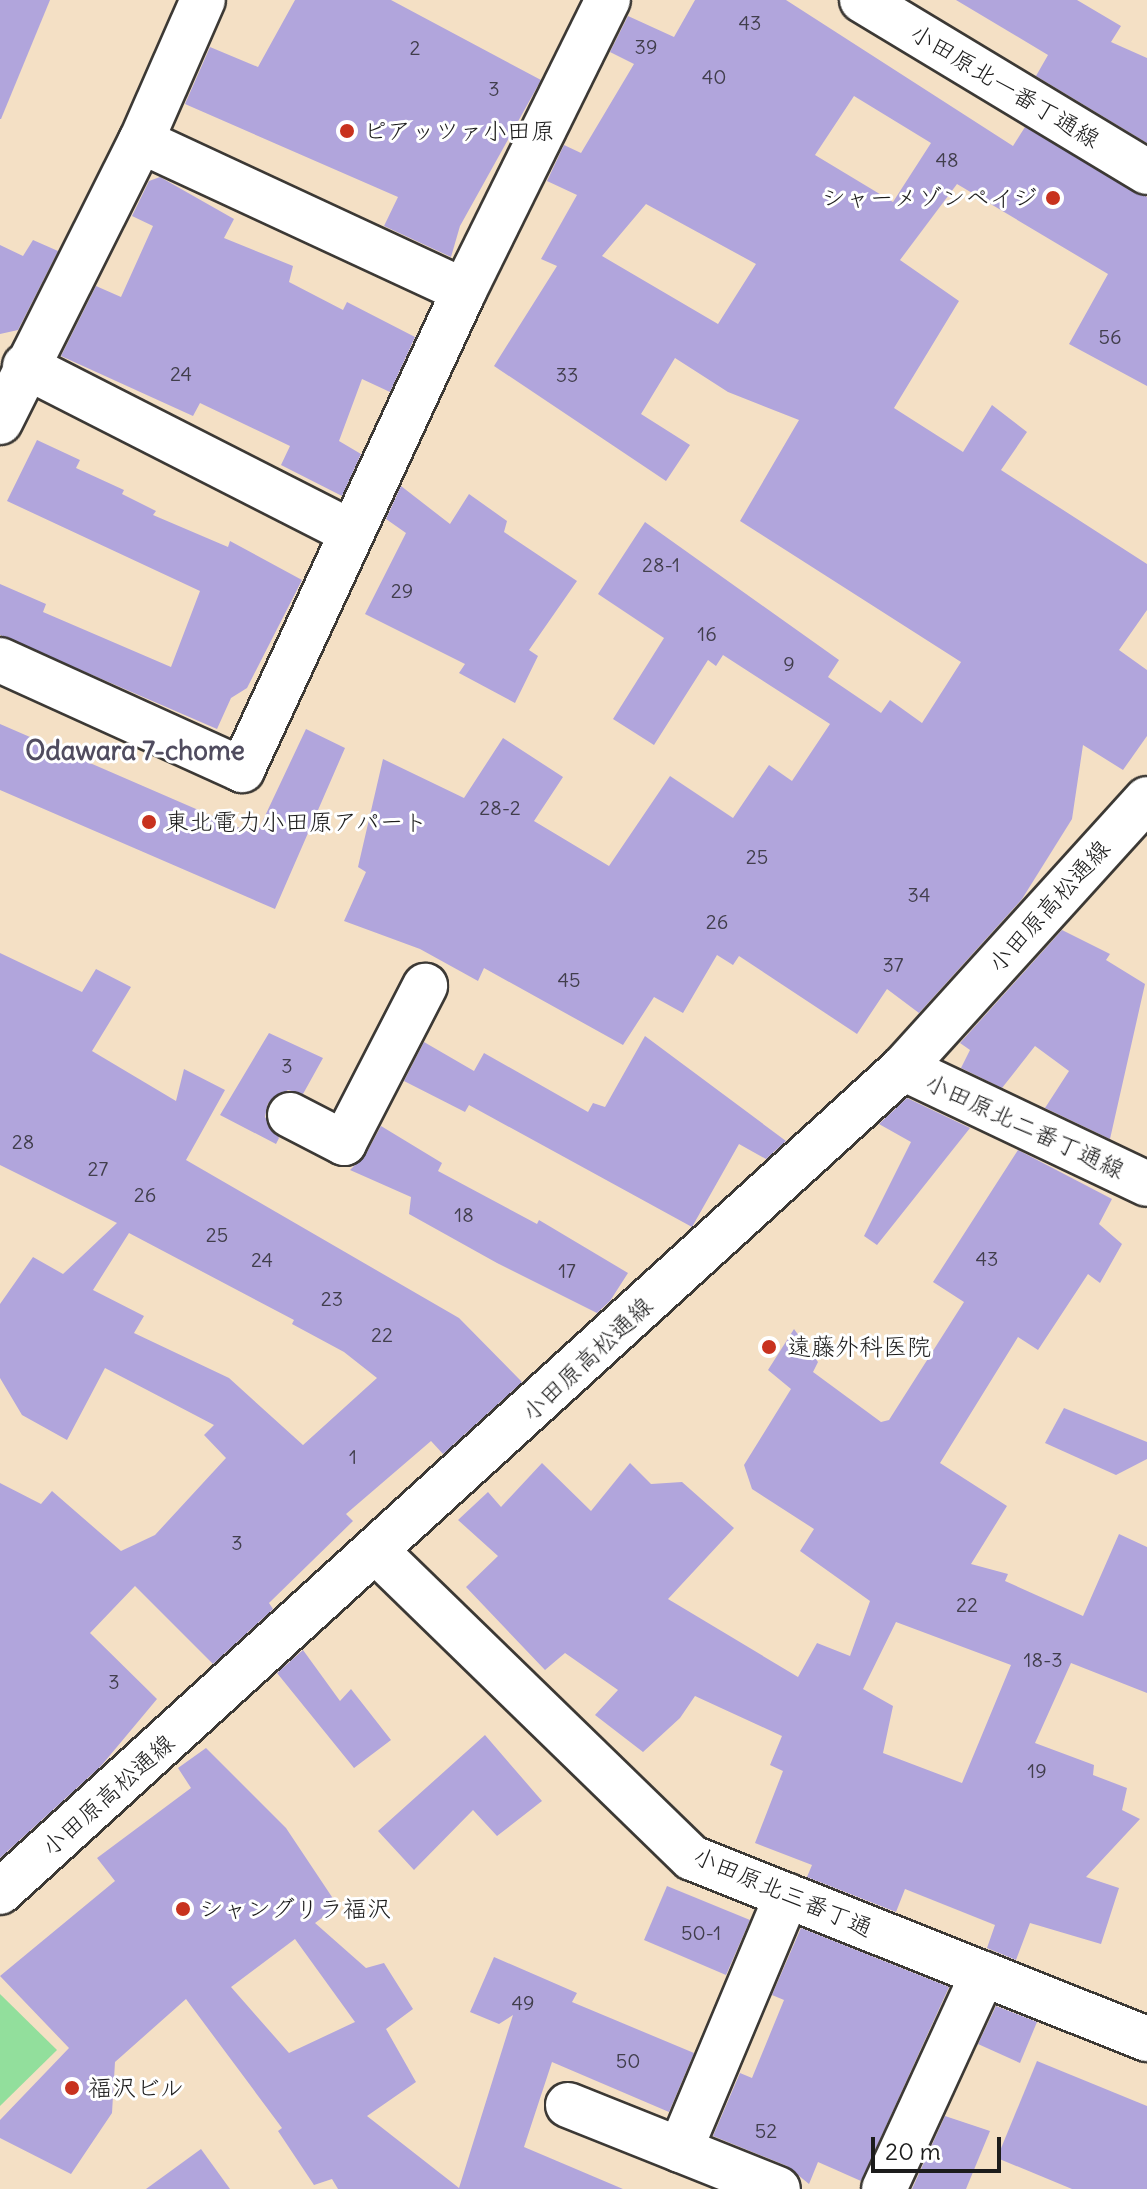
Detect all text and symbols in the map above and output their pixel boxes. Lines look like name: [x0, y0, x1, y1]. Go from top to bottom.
house number: 43: [739, 10, 761, 34]
street label: 小田原北一番丁通線: [905, 18, 1105, 154]
house number: 39: [635, 34, 657, 58]
house number: 2: [410, 35, 420, 59]
house number: 40: [702, 64, 726, 88]
house number: 3: [488, 76, 500, 100]
place label: ピアッツァ小田原: [363, 117, 555, 145]
marker: ピアッツァ小田原: [338, 122, 356, 140]
house number: 48: [935, 147, 959, 171]
place label: シャーメゾンペイジ: [821, 184, 1037, 212]
marker: シャーメゾンペイジ: [1044, 189, 1062, 207]
house number: 56: [1098, 324, 1122, 348]
house number: 24: [170, 361, 192, 385]
house number: 33: [556, 362, 578, 386]
house number: 28-1: [642, 552, 680, 576]
house number: 29: [391, 578, 413, 602]
house number: 16: [697, 621, 717, 645]
house number: 9: [783, 651, 795, 675]
district label: Odawara 7-chome: [25, 735, 245, 767]
house number: 28-2: [479, 795, 521, 819]
place label: 東北電力小田原アパート: [165, 808, 429, 836]
marker: 東北電力小田原アパート: [140, 813, 158, 831]
street label: 小田原高松通線: [982, 834, 1116, 978]
house number: 25: [746, 844, 768, 868]
house number: 34: [908, 882, 930, 906]
house number: 26: [706, 909, 728, 933]
house number: 37: [882, 952, 904, 976]
house number: 45: [557, 967, 581, 991]
house number: 3: [281, 1053, 293, 1077]
street label: 小田原北二番丁通線: [921, 1067, 1129, 1185]
house number: 28: [12, 1129, 34, 1153]
house number: 27: [88, 1156, 108, 1180]
house number: 26: [134, 1182, 156, 1206]
house number: 18: [454, 1202, 474, 1226]
house number: 25: [206, 1222, 228, 1246]
house number: 43: [976, 1246, 998, 1270]
house number: 24: [251, 1247, 273, 1271]
house number: 17: [558, 1258, 576, 1282]
house number: 23: [321, 1286, 343, 1310]
street label: 小田原高松通線: [516, 1291, 658, 1427]
house number: 22: [371, 1322, 393, 1346]
place label: 遠藤外科医院: [787, 1333, 931, 1361]
marker: 遠藤外科医院: [758, 1336, 780, 1358]
house number: 1: [349, 1444, 357, 1468]
house number: 3: [231, 1530, 243, 1554]
house number: 22: [956, 1592, 978, 1616]
house number: 18-3: [1024, 1647, 1062, 1671]
house number: 3: [108, 1669, 120, 1693]
street label: 小田原高松通線: [36, 1728, 180, 1862]
house number: 19: [1027, 1758, 1047, 1782]
street label: 小田原北三番丁通: [689, 1841, 877, 1943]
place label: シャングリラ福沢: [199, 1895, 391, 1923]
marker: シャングリラ福沢: [174, 1900, 192, 1918]
house number: 50-1: [681, 1920, 721, 1944]
house number: 49: [511, 1990, 535, 2014]
house number: 50: [616, 2048, 640, 2072]
place label: 福沢ビル: [88, 2074, 184, 2102]
marker: 福沢ビル: [63, 2079, 81, 2097]
house number: 52: [755, 2118, 777, 2142]
scale bar: [875, 2121, 1005, 2171]
text: 20 m: [885, 2136, 941, 2166]

